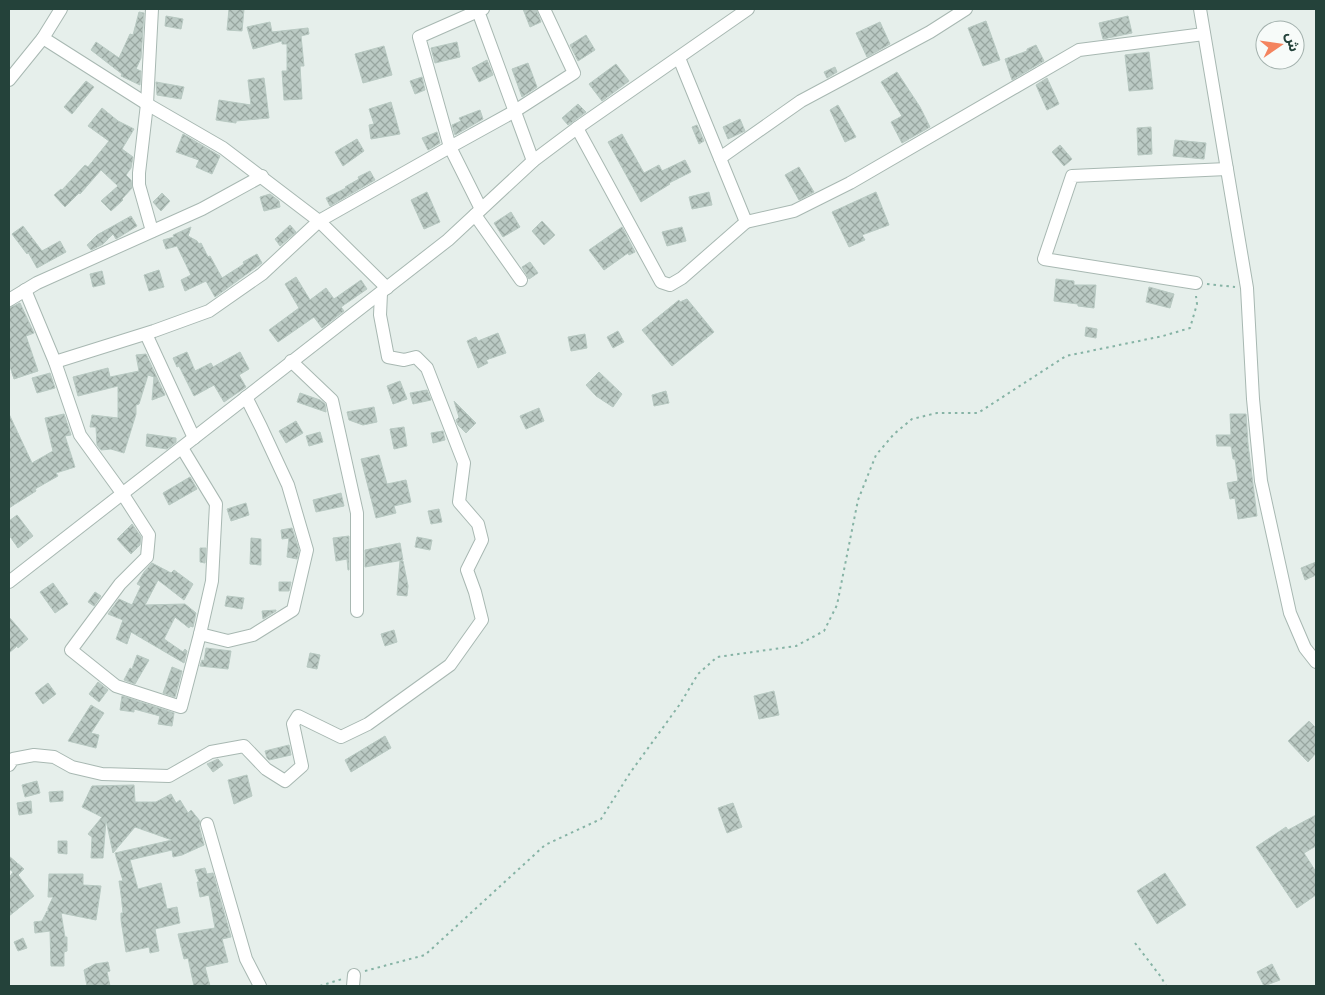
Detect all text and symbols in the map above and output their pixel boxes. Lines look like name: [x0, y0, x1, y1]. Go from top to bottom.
north arrow: [1255, 20, 1305, 70]
text: ش: [1283, 31, 1303, 53]

